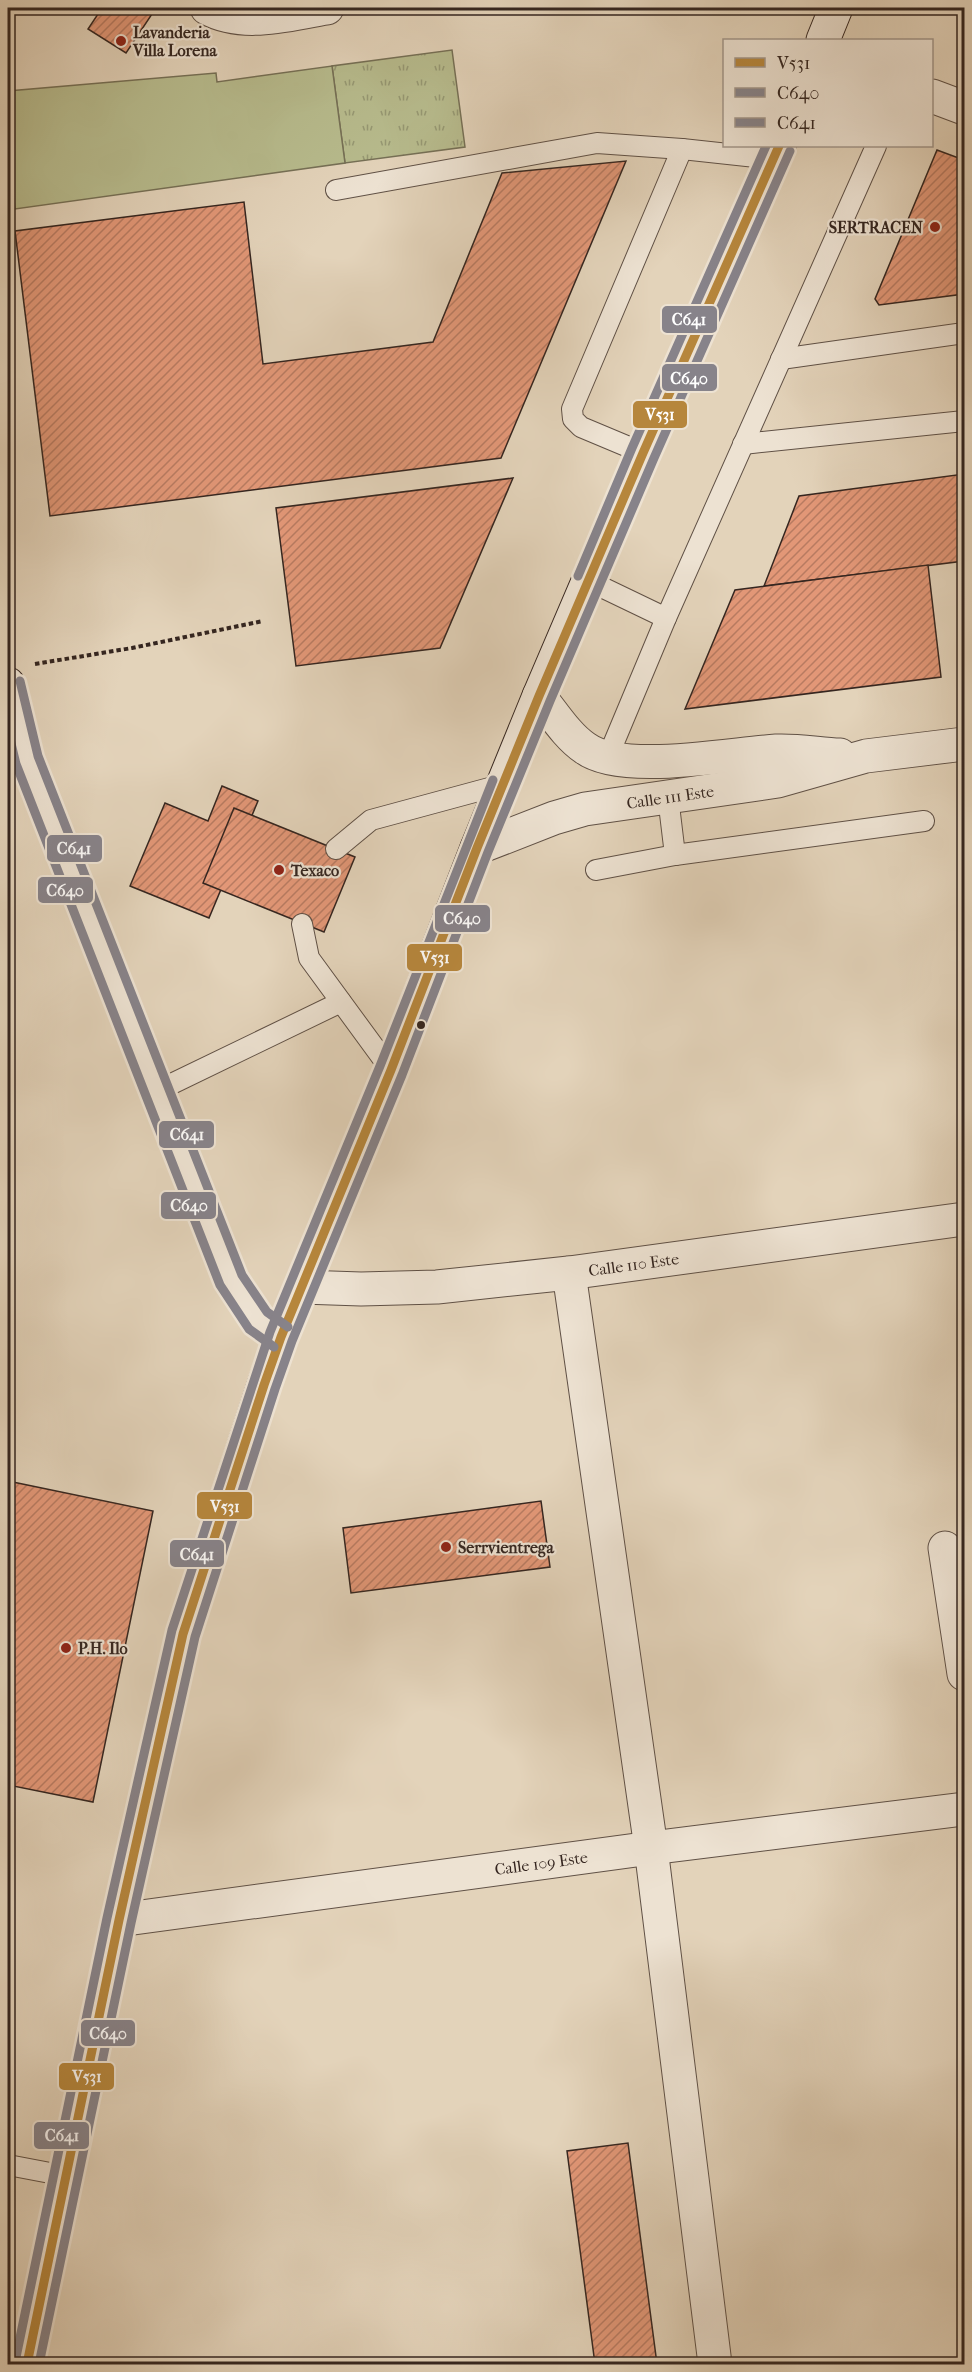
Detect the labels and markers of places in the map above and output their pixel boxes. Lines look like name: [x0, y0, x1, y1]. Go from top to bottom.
place label: Lavanderia Villa Lorena: [132, 23, 217, 60]
marker: Lavanderia Villa Lorena: [114, 34, 128, 48]
place label: SERTRACEN: [829, 218, 924, 237]
marker: SERTRACEN: [928, 220, 942, 234]
place label: Texaco: [290, 861, 339, 880]
marker: Texaco: [272, 863, 286, 877]
unlabelled marker: [415, 1019, 427, 1031]
place label: Serrvientrega: [458, 1538, 554, 1558]
marker: Serrvientrega: [439, 1540, 453, 1554]
place label: P.H. Ilo: [78, 1639, 128, 1658]
marker: P.H. Ilo: [59, 1641, 73, 1655]

